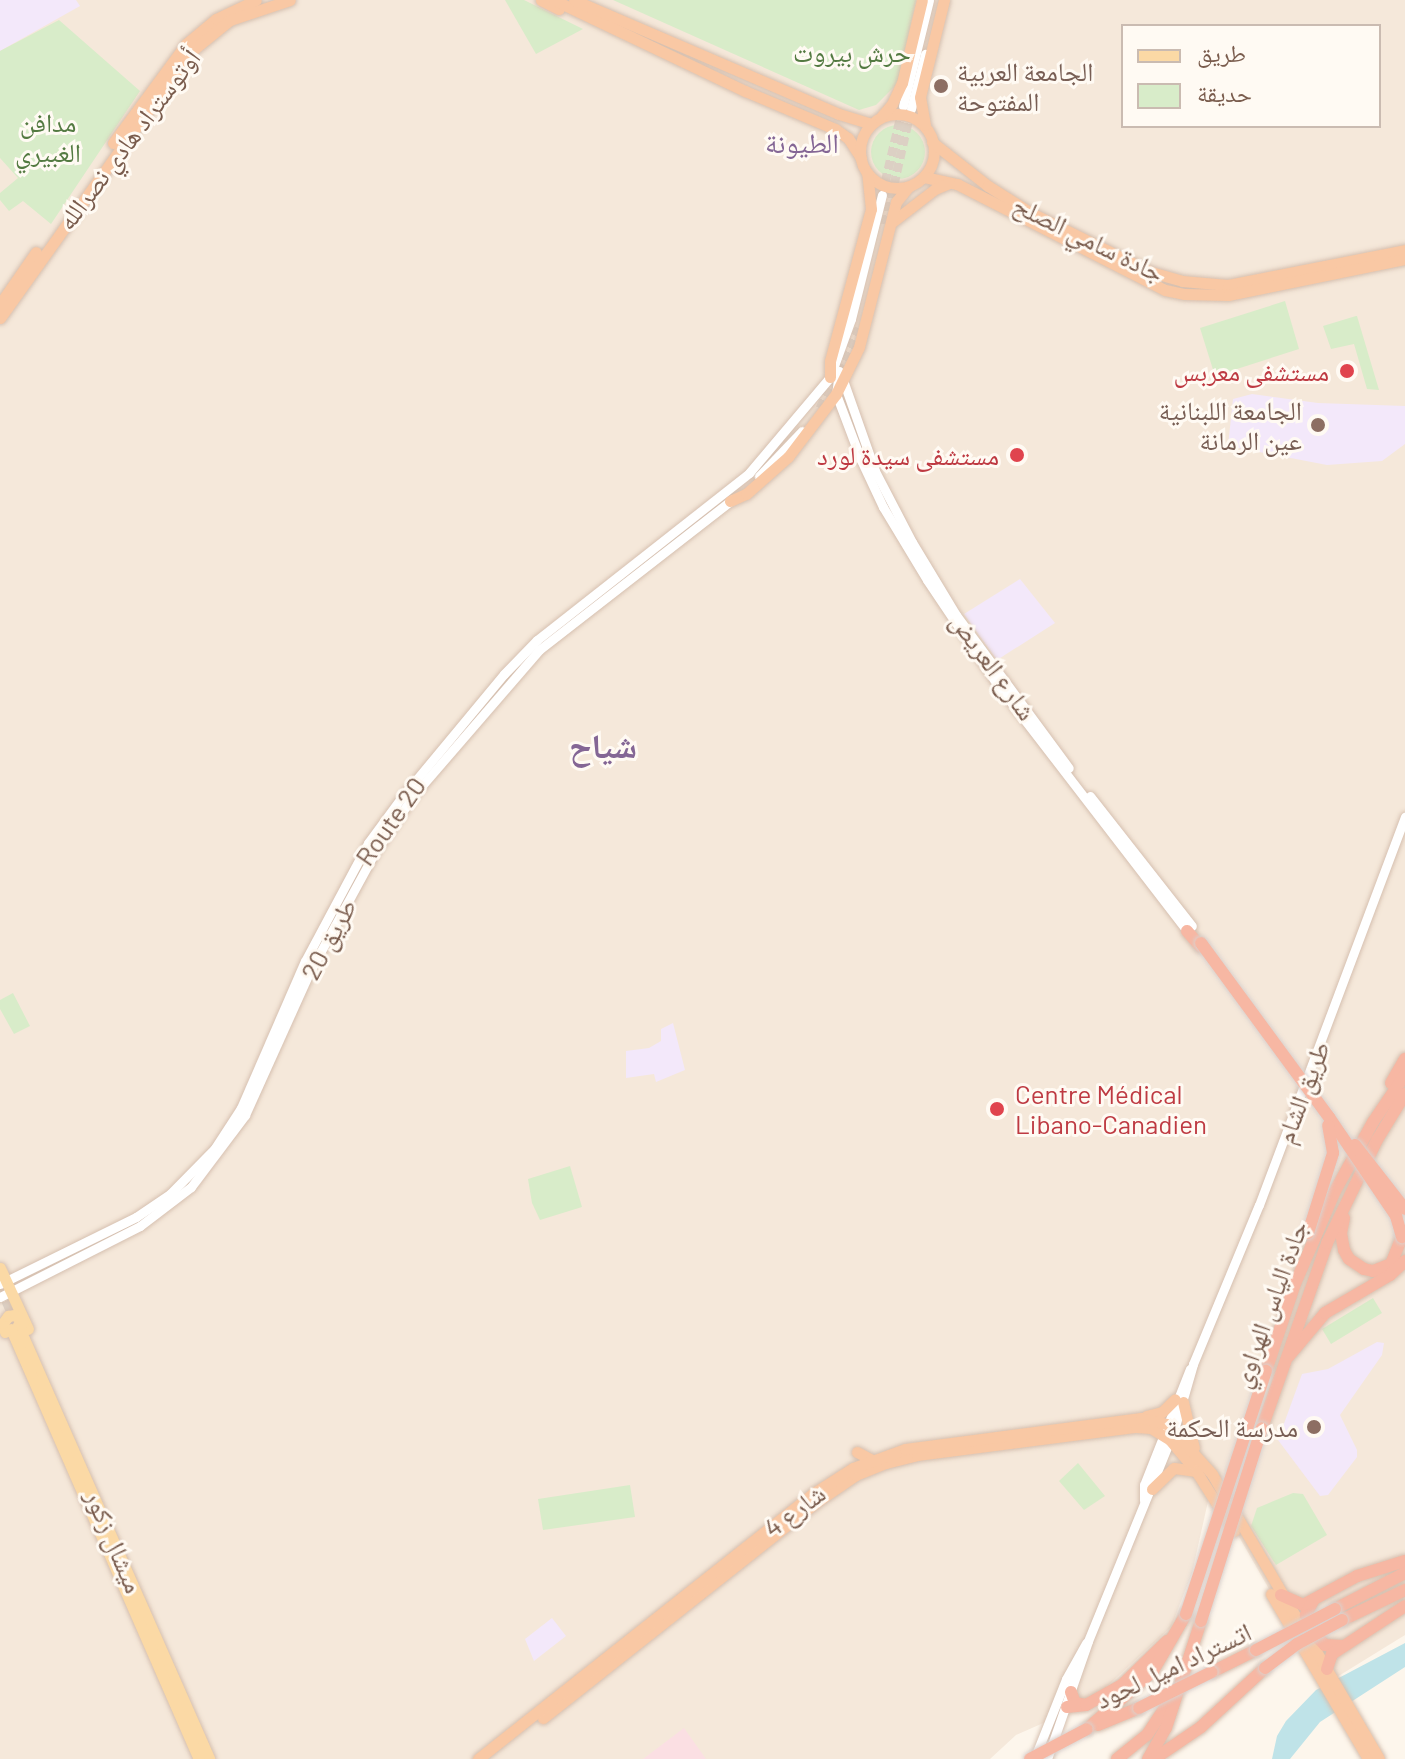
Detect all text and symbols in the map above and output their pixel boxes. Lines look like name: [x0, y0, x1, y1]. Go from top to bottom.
legend: [1121, 24, 1381, 128]
park label: حرش بيروت: [793, 36, 911, 68]
text: طريق: [1197, 38, 1246, 67]
street label: أوتوستراد هادي نصرالله: [50, 43, 206, 235]
place label: الجامعة العربية المفتوحة: [957, 55, 1093, 116]
marker: الجامعة العربية المفتوحة: [932, 77, 950, 95]
text: حديقة: [1197, 78, 1252, 107]
park label: مدافن الغبيري: [15, 106, 81, 168]
district label: الطيونة: [765, 125, 839, 159]
street label: جادة سامي الصلح: [1009, 188, 1169, 288]
place label: مستشفى معربس: [1173, 355, 1329, 387]
marker: مستشفى معربس: [1336, 360, 1358, 382]
place label: الجامعة اللبنانية عين الرمانة: [1159, 394, 1302, 456]
marker: الجامعة اللبنانية عين الرمانة: [1309, 416, 1327, 434]
place label: مستشفى سيدة لورد: [817, 439, 999, 471]
marker: مستشفى سيدة لورد: [1006, 444, 1028, 466]
street label: شارع العريض: [945, 606, 1043, 726]
district label: شياح: [569, 725, 637, 765]
street label: Route 20: [348, 771, 432, 871]
street label: طريق 20: [294, 893, 362, 985]
street label: طريق الشام: [1268, 1037, 1336, 1147]
place label: Centre Médical Libano-Canadien: [1015, 1078, 1207, 1140]
marker: Centre Médical Libano-Canadien: [986, 1098, 1008, 1120]
street label: جادة الياس الهراوي: [1224, 1216, 1314, 1392]
place label: مدرسة الحكمة: [1166, 1411, 1298, 1443]
marker: مدرسة الحكمة: [1305, 1418, 1323, 1436]
street label: شارع 4: [757, 1477, 831, 1543]
street label: ميشال زكور: [79, 1485, 151, 1597]
street label: اتستراد اميل لحود: [1090, 1615, 1256, 1715]

